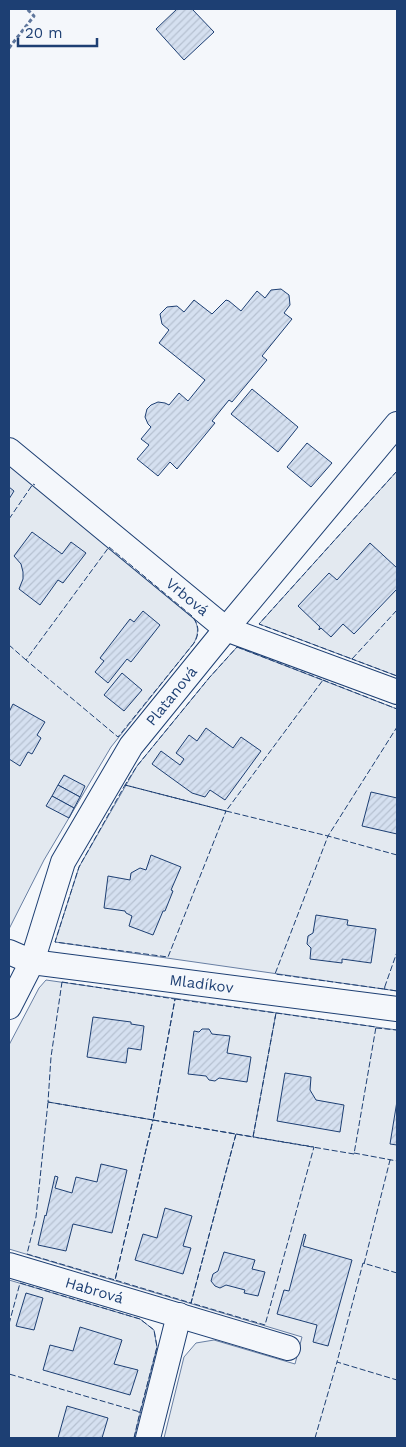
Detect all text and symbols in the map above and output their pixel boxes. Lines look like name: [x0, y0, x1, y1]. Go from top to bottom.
scale bar: [18, 15, 96, 47]
text: 20 m: [25, 24, 63, 42]
street label: Vrbová: [162, 574, 213, 620]
street label: Platanová: [142, 662, 201, 729]
street label: Mladíkov: [168, 971, 235, 997]
street label: Habrová: [63, 1273, 126, 1308]

